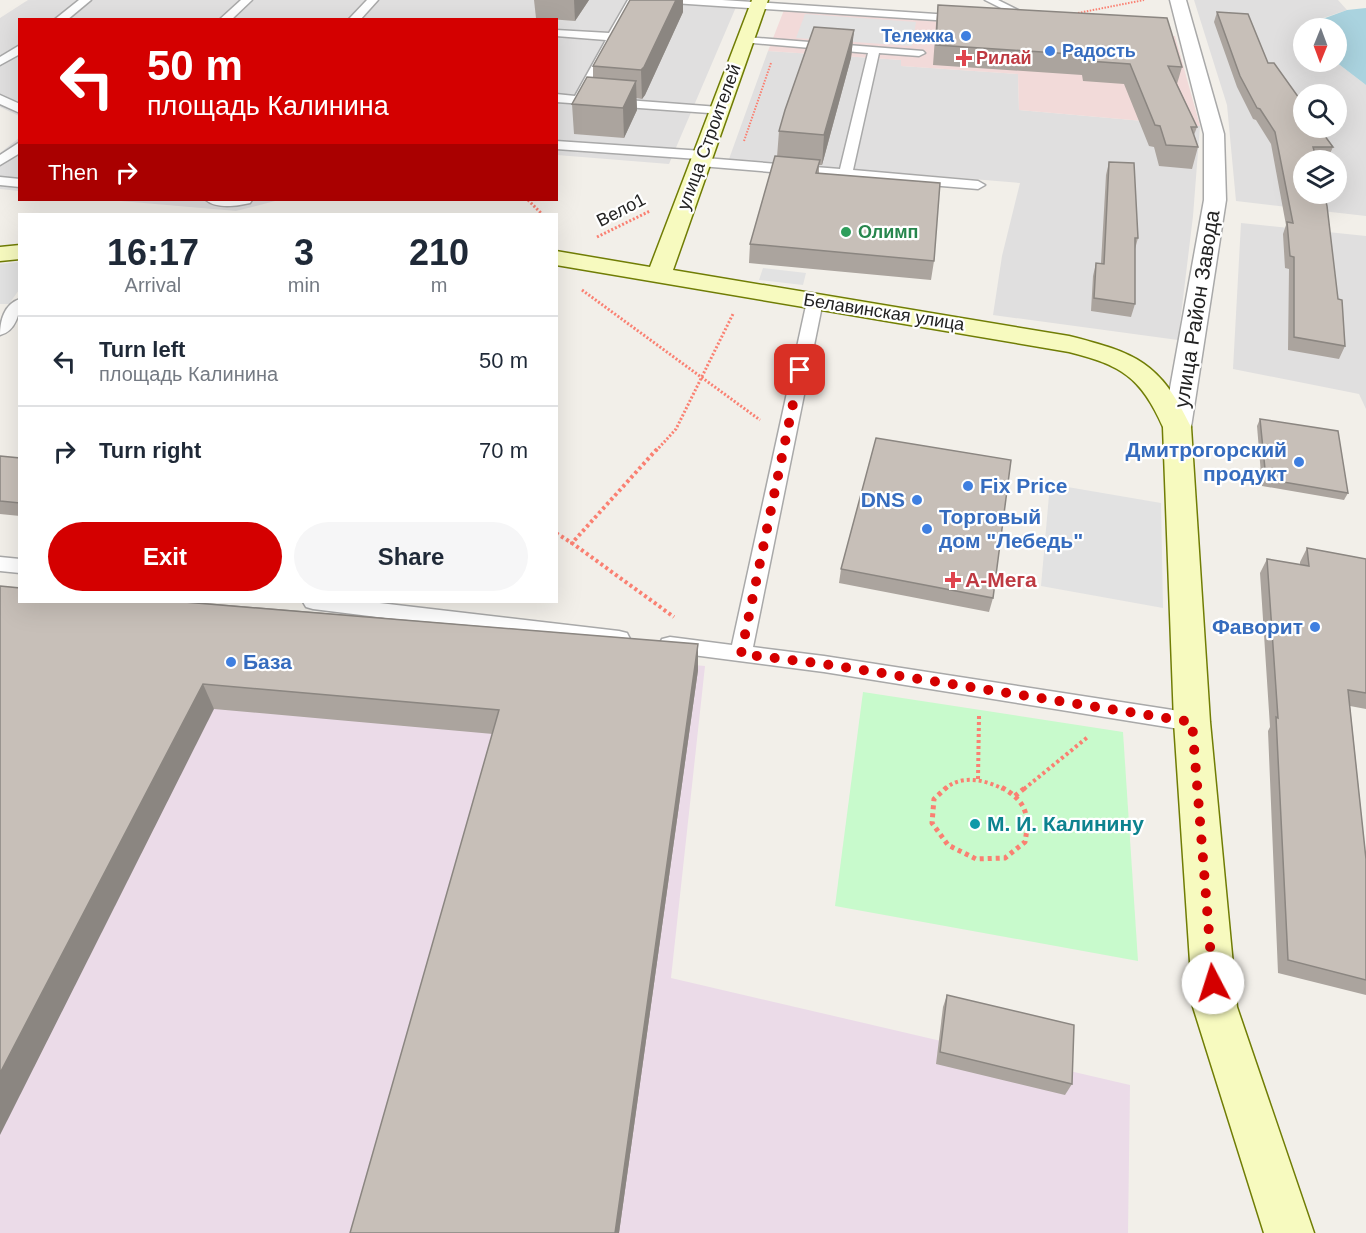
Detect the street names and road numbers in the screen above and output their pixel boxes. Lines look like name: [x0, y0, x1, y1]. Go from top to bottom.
street label: улица Строителей: [673, 61, 745, 213]
street label: Вело1: [593, 189, 649, 231]
street label: улица Район Завода: [1170, 208, 1224, 409]
street label: Белавинская улица: [802, 289, 967, 335]

